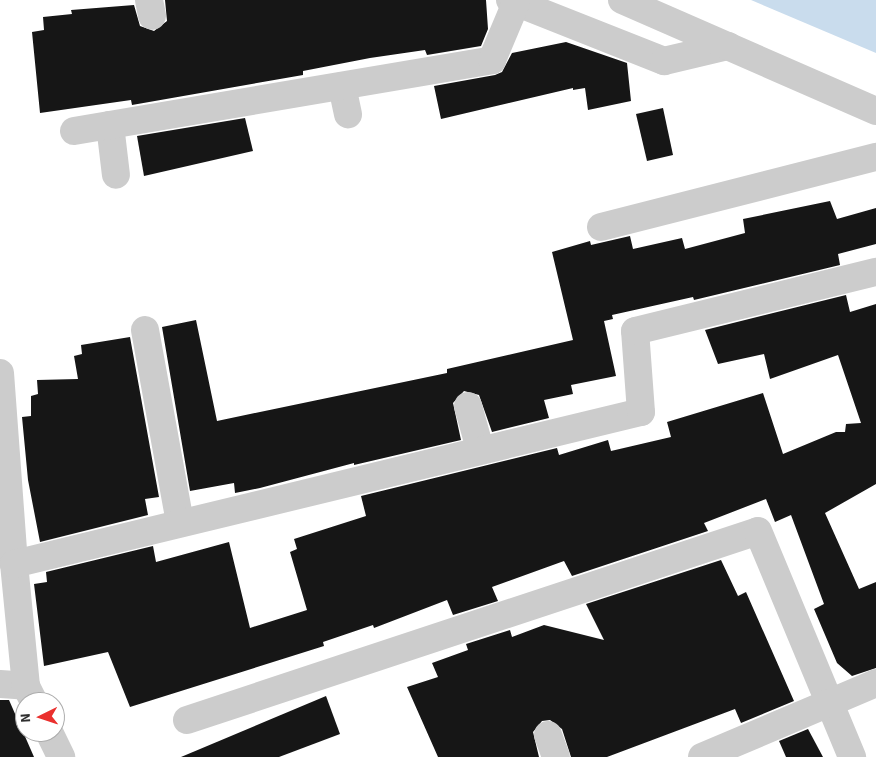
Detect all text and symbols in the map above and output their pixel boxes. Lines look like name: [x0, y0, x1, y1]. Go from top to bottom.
north arrow: [15, 692, 65, 742]
text: N: [16, 713, 36, 723]

